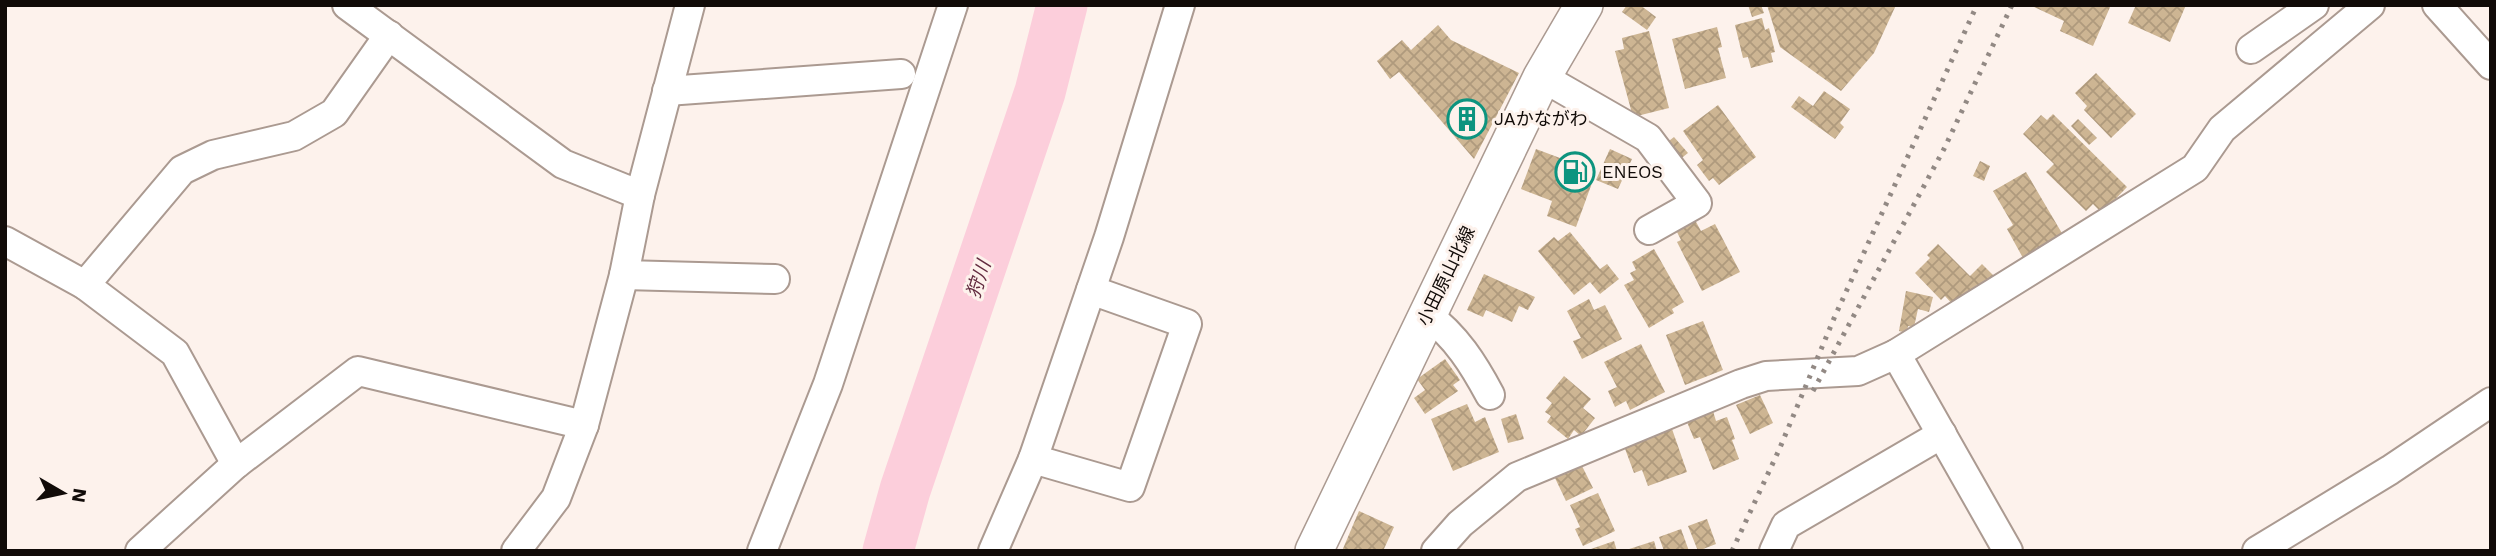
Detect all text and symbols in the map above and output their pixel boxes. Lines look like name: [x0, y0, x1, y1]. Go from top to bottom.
building icon: JAかながわ: [1446, 98, 1488, 140]
place label: JAかながわ: [1494, 108, 1588, 129]
fuel station icon: ENEOS: [1554, 151, 1596, 193]
place label: ENEOS: [1602, 161, 1663, 182]
street label: 小田原山北線: [1412, 223, 1479, 329]
water label: 狩川: [962, 256, 996, 301]
north arrow: [28, 458, 98, 528]
text: N: [67, 487, 92, 504]

